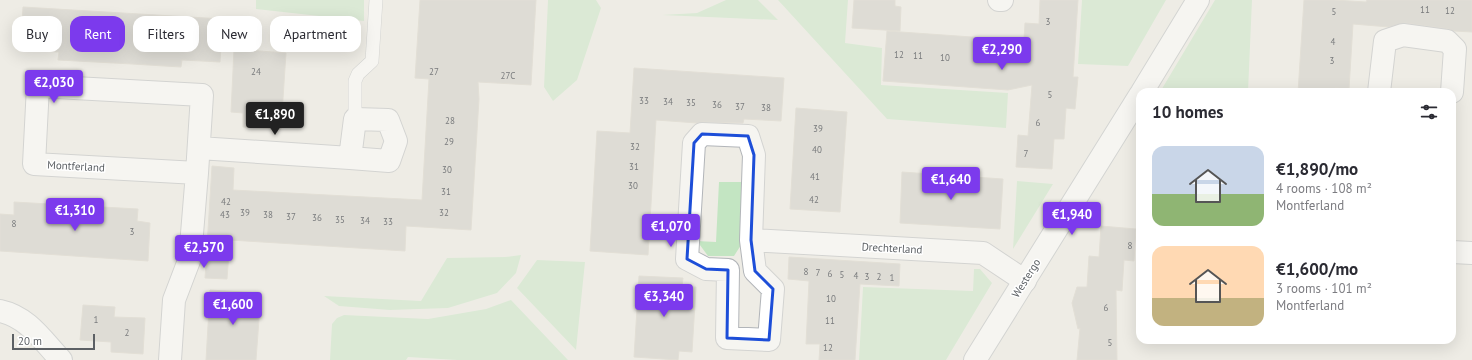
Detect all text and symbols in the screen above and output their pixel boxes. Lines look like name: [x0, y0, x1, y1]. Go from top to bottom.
house number: 11: [1420, 4, 1430, 15]
house number: 12: [1445, 5, 1455, 16]
house number: 5: [1332, 6, 1337, 17]
chip: Buy: [12, 16, 62, 52]
chip: Rent: [70, 16, 125, 52]
chip: Filters: [133, 16, 199, 52]
chip: New: [207, 16, 262, 52]
chip: Apartment: [270, 16, 361, 52]
house number: 3: [1046, 16, 1051, 27]
house number: 4: [1331, 36, 1336, 47]
pin: €2,290: [969, 37, 1035, 71]
text: €2,290: [982, 41, 1022, 58]
house number: 12: [894, 49, 904, 60]
house number: 11: [913, 50, 923, 61]
house number: 10: [940, 52, 950, 63]
house number: 3: [1330, 55, 1335, 66]
house number: 24: [251, 66, 261, 77]
house number: 27: [429, 66, 439, 77]
pin: €2,030: [21, 70, 87, 104]
house number: 27C: [501, 70, 515, 81]
text: €2,030: [34, 74, 74, 91]
house number: 5: [1048, 89, 1053, 100]
house number: 33: [639, 95, 649, 106]
house number: 34: [663, 96, 673, 107]
house number: 35: [686, 97, 696, 108]
house number: 36: [712, 99, 722, 110]
house number: 37: [735, 101, 745, 112]
text: 10 homes: [1152, 101, 1223, 123]
icon: filters: [1418, 101, 1440, 123]
pin: €1,890: [242, 102, 308, 136]
house number: 38: [761, 102, 771, 113]
text: €1,890: [255, 106, 295, 123]
house number: 28: [445, 115, 455, 126]
house number: 6: [1036, 117, 1041, 128]
house number: 39: [813, 123, 823, 134]
house number: 29: [444, 136, 454, 147]
house number: 32: [630, 141, 640, 152]
house number: 40: [812, 144, 822, 155]
house number: 7: [1024, 148, 1029, 159]
street label: Montferland: [47, 158, 105, 175]
text: €1,890/mo: [1276, 158, 1358, 180]
house number: 31: [629, 161, 639, 172]
icon: home: [1184, 162, 1232, 210]
house number: 30: [442, 164, 452, 175]
pin: €1,640: [918, 167, 984, 201]
house number: 41: [810, 171, 820, 182]
text: €1,640: [931, 171, 971, 188]
house number: 30: [628, 180, 638, 191]
text: 4 rooms · 108 m²: [1276, 180, 1372, 197]
house number: 31: [441, 186, 451, 197]
house number: 42: [809, 194, 819, 205]
house number: 42: [221, 196, 231, 207]
text: Montferland: [1276, 197, 1344, 214]
pin: €1,310: [42, 198, 108, 232]
text: €1,310: [55, 202, 95, 219]
pin: €1,940: [1039, 202, 1105, 236]
text: €1,940: [1052, 206, 1092, 223]
house number: 39: [240, 207, 250, 218]
house number: 32: [439, 207, 449, 218]
house number: 43: [220, 209, 230, 220]
house number: 38: [263, 209, 273, 220]
house number: 37: [286, 211, 296, 222]
house number: 36: [312, 212, 322, 223]
house number: 35: [335, 214, 345, 225]
pin: €1,070: [638, 214, 704, 248]
house number: 34: [360, 215, 370, 226]
house number: 33: [383, 216, 393, 227]
house number: 8: [12, 218, 17, 229]
text: €1,070: [651, 218, 691, 235]
house number: 3: [130, 226, 135, 237]
pin: €2,570: [171, 235, 237, 269]
text: €2,570: [184, 239, 224, 256]
street label: Drechterland: [861, 239, 923, 257]
house number: 8: [1128, 240, 1133, 251]
street label: Westergo: [1009, 256, 1044, 300]
text: €1,600/mo: [1276, 258, 1358, 280]
icon: home: [1184, 262, 1232, 310]
house number: 8: [804, 266, 809, 277]
house number: 7: [816, 267, 821, 278]
house number: 6: [828, 268, 833, 279]
house number: 5: [840, 269, 845, 280]
house number: 4: [854, 270, 859, 281]
house number: 3: [865, 271, 870, 282]
house number: 2: [877, 271, 882, 282]
house number: 1: [890, 272, 895, 283]
text: 3 rooms · 101 m²: [1276, 280, 1372, 297]
pin: €3,340: [631, 284, 697, 318]
text: €3,340: [644, 288, 684, 305]
pin: €1,600: [200, 292, 266, 326]
house number: 10: [826, 293, 836, 304]
text: €1,600: [213, 296, 253, 313]
text: Montferland: [1276, 297, 1344, 314]
house number: 6: [1104, 302, 1109, 313]
house number: 1: [94, 314, 99, 325]
house number: 11: [825, 315, 835, 326]
house number: 2: [125, 327, 130, 338]
scale bar: [12, 332, 95, 351]
text: 20 m: [18, 334, 42, 348]
house number: 5: [1108, 337, 1113, 348]
house number: 12: [823, 342, 833, 353]

